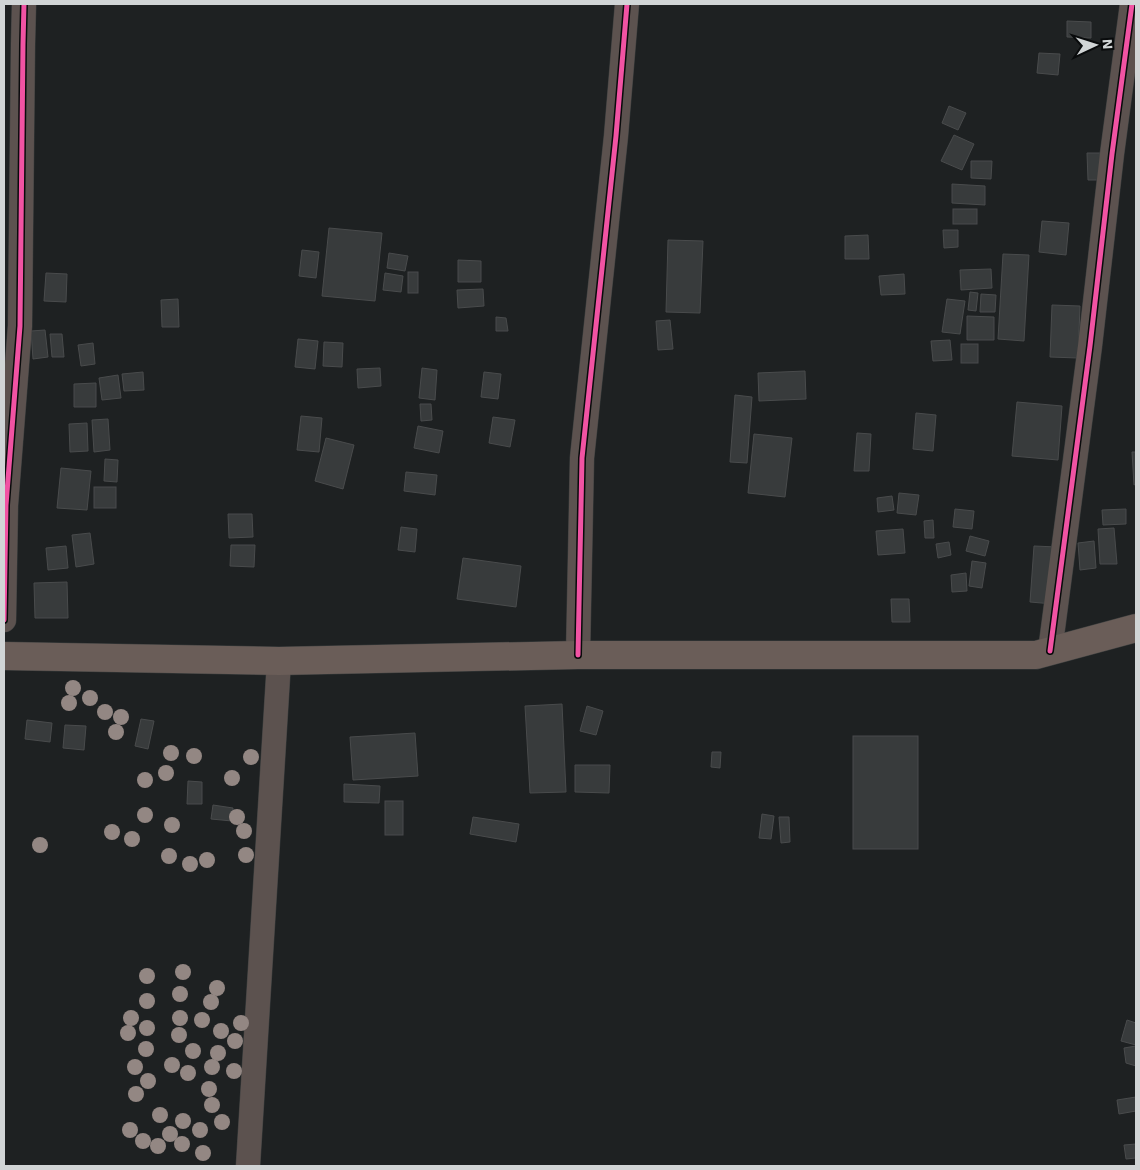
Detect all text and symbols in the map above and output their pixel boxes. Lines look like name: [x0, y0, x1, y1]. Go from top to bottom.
north arrow: [1070, 20, 1120, 70]
text: N: [1100, 38, 1116, 50]

